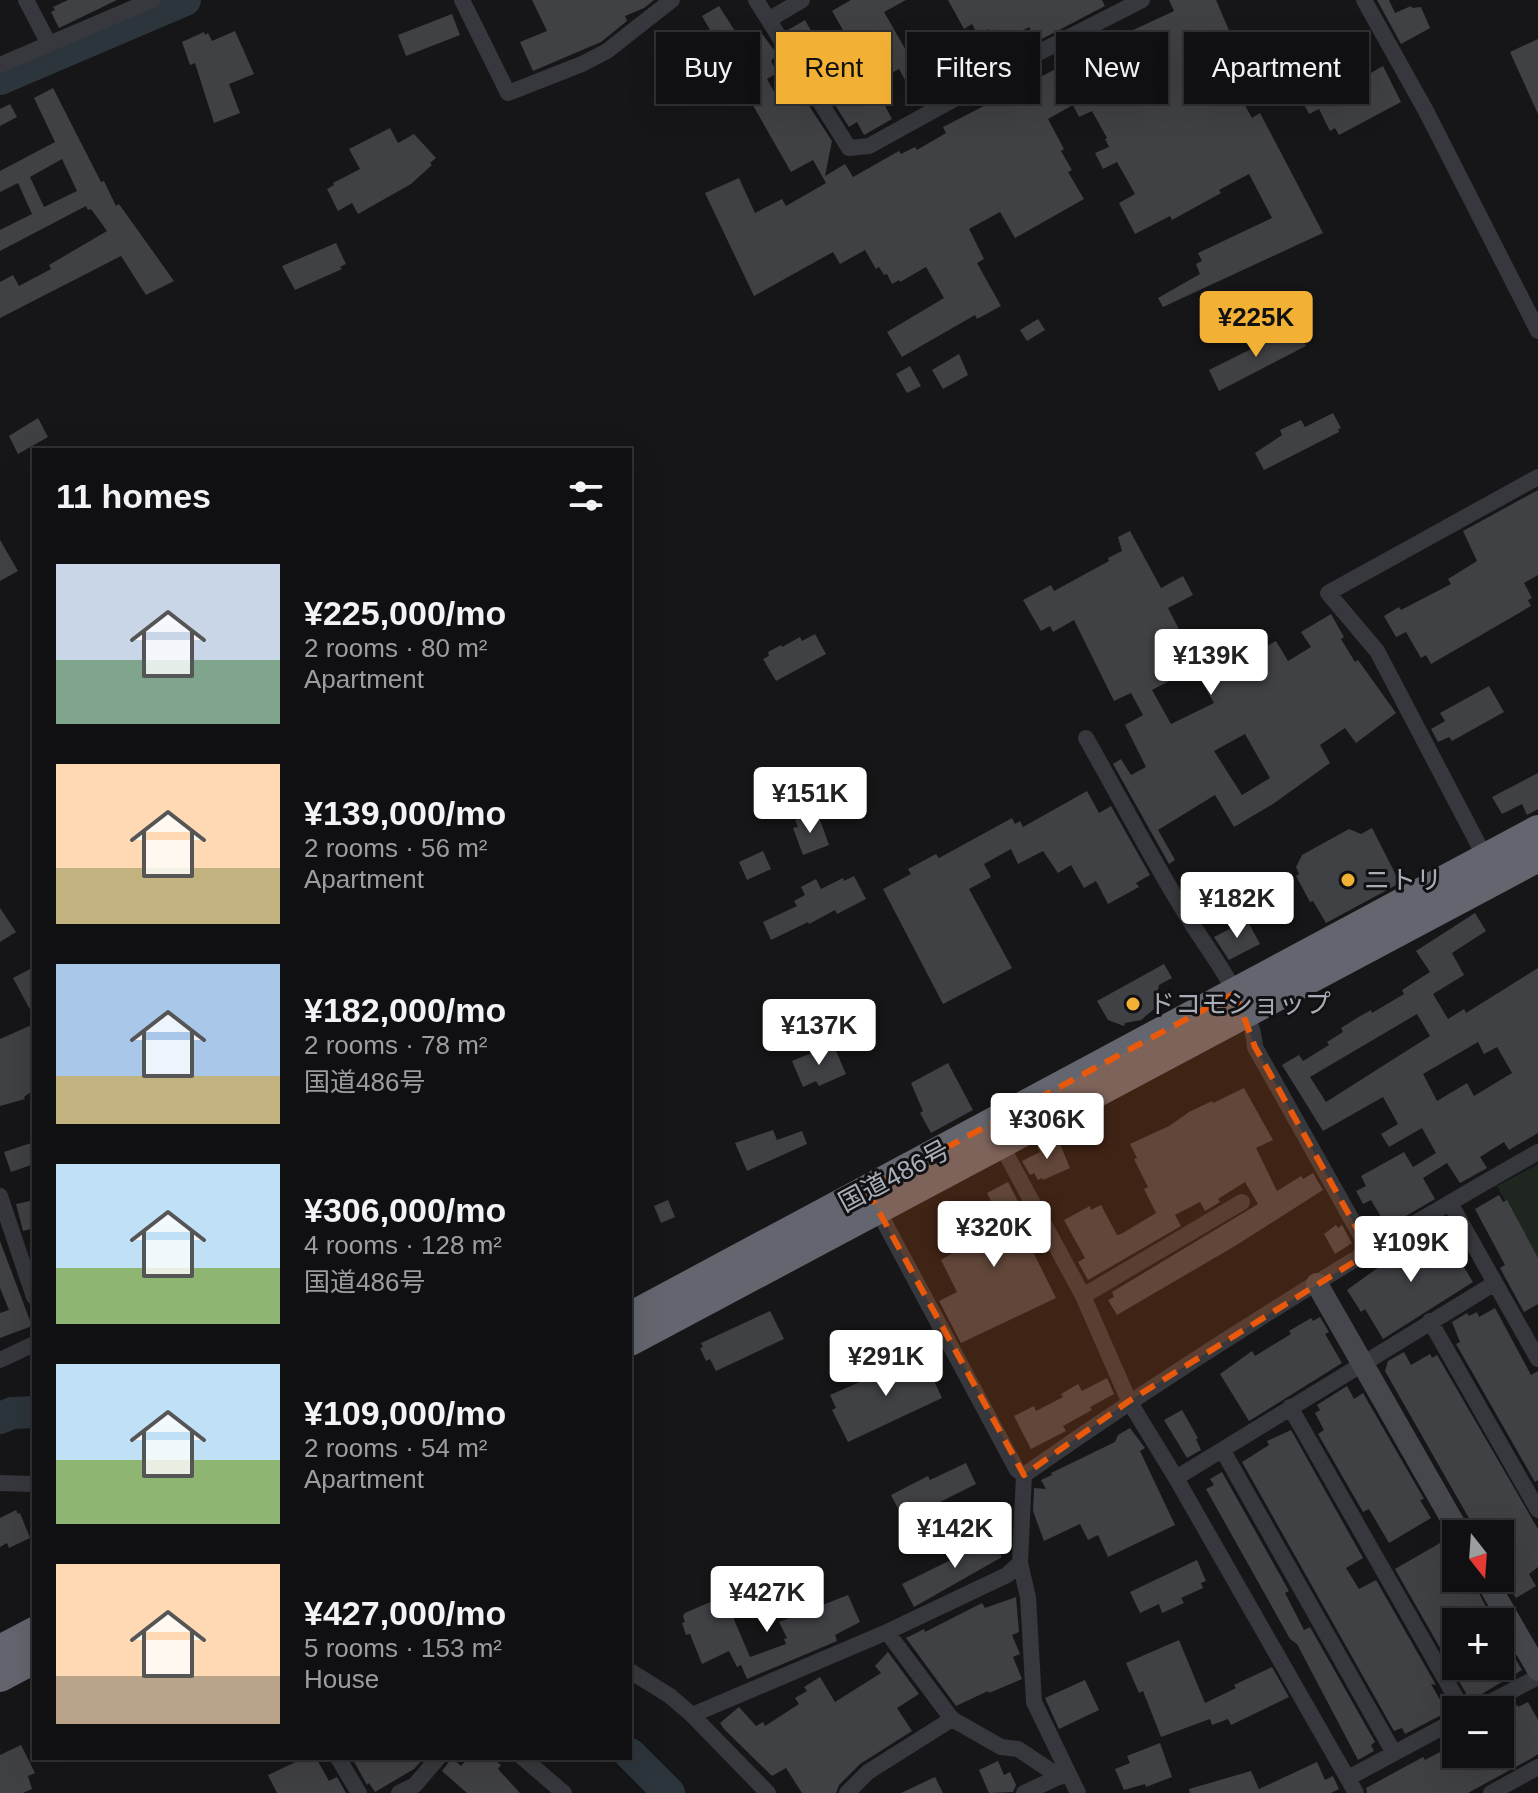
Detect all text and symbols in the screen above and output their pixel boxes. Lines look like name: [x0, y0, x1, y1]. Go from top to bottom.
chip: Buy: [656, 32, 760, 104]
chip: Rent: [776, 32, 891, 104]
chip: Filters: [907, 32, 1040, 104]
chip: New: [1056, 32, 1168, 104]
chip: Apartment: [1184, 32, 1369, 104]
pin: ¥225K: [1200, 291, 1312, 359]
text: ¥225K: [1218, 302, 1294, 332]
icon: filters: [564, 474, 608, 518]
text: 11 homes: [56, 477, 211, 515]
text: ¥225,000/mo: [304, 594, 506, 632]
icon: home: [120, 596, 216, 692]
pin: ¥139K: [1155, 629, 1267, 697]
text: 2 rooms · 80 m²: [304, 633, 488, 663]
text: ¥139K: [1173, 640, 1249, 670]
text: Apartment: [304, 664, 424, 694]
pin: ¥151K: [754, 767, 866, 835]
text: ¥151K: [772, 778, 848, 808]
text: ¥139,000/mo: [304, 794, 506, 832]
icon: home: [120, 796, 216, 892]
text: 2 rooms · 56 m²: [304, 833, 488, 863]
text: Apartment: [304, 864, 424, 894]
place label: ニトリ: [1364, 865, 1442, 895]
marker: ニトリ: [1339, 871, 1357, 889]
pin: ¥182K: [1181, 872, 1293, 940]
text: ¥182K: [1199, 883, 1275, 913]
place label: ドコモショップ: [1149, 989, 1331, 1019]
text: ¥182,000/mo: [304, 991, 506, 1029]
marker: ドコモショップ: [1124, 995, 1142, 1013]
icon: home: [120, 996, 216, 1092]
pin: ¥137K: [763, 999, 875, 1067]
text: ¥137K: [781, 1010, 857, 1040]
text: 2 rooms · 78 m²: [304, 1030, 488, 1060]
text: 国道486号: [304, 1067, 425, 1097]
pin: ¥306K: [991, 1093, 1103, 1161]
text: ¥306K: [1009, 1104, 1085, 1134]
street label: 国道486号: [833, 1134, 955, 1218]
text: ¥306,000/mo: [304, 1191, 506, 1229]
icon: home: [120, 1196, 216, 1292]
pin: ¥320K: [938, 1201, 1050, 1269]
text: ¥320K: [956, 1212, 1032, 1242]
pin: ¥109K: [1355, 1216, 1467, 1284]
text: ¥109K: [1373, 1227, 1449, 1257]
text: 4 rooms · 128 m²: [304, 1230, 502, 1260]
text: 国道486号: [304, 1267, 425, 1297]
pin: ¥291K: [830, 1330, 942, 1398]
text: ¥291K: [848, 1341, 924, 1371]
text: ¥109,000/mo: [304, 1394, 506, 1432]
icon: home: [120, 1396, 216, 1492]
text: 2 rooms · 54 m²: [304, 1433, 488, 1463]
text: Apartment: [304, 1464, 424, 1494]
pin: ¥142K: [899, 1502, 1011, 1570]
text: ¥142K: [917, 1513, 993, 1543]
north arrow: [1442, 1520, 1514, 1592]
map controls: [1442, 1520, 1514, 1768]
pin: ¥427K: [711, 1566, 823, 1634]
text: ¥427K: [729, 1577, 805, 1607]
text: ¥427,000/mo: [304, 1594, 506, 1632]
icon: home: [120, 1596, 216, 1692]
button: +: [1442, 1608, 1514, 1680]
text: 5 rooms · 153 m²: [304, 1633, 502, 1663]
text: House: [304, 1664, 379, 1694]
button: −: [1442, 1696, 1514, 1768]

